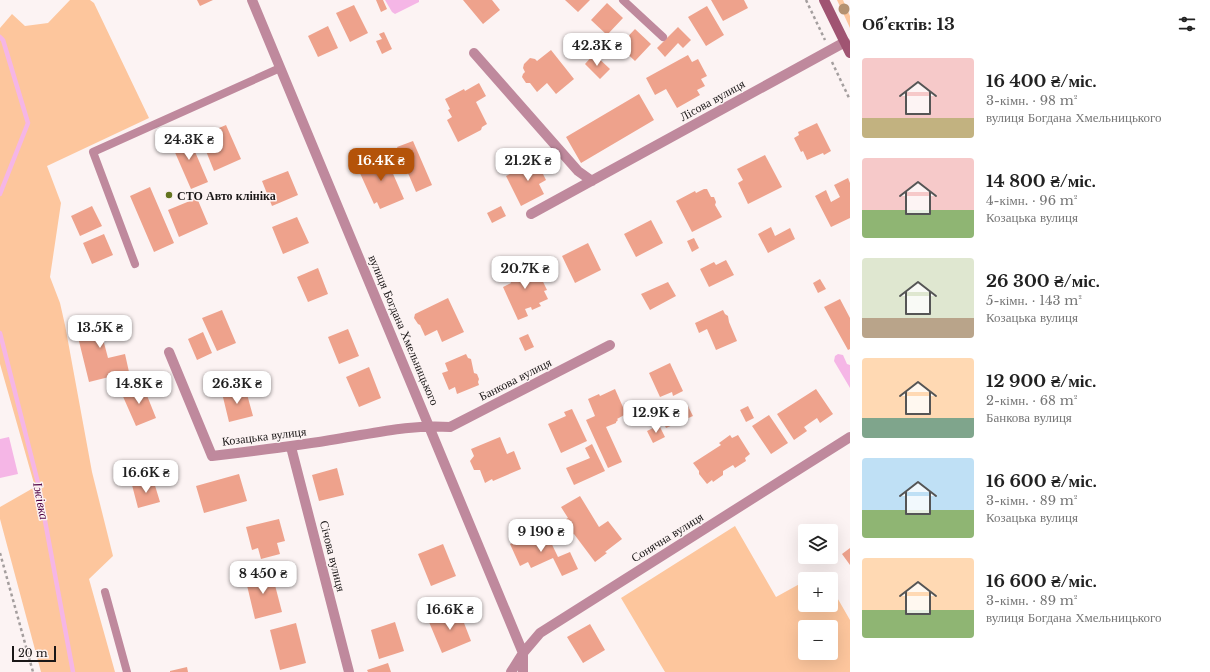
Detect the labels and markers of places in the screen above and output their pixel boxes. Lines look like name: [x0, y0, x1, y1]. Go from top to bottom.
pin: 42.3K ₴: [560, 33, 634, 67]
pin: 24.3K ₴: [152, 127, 226, 161]
pin: 16.4K ₴: [344, 148, 418, 182]
pin: 21.2K ₴: [491, 148, 565, 182]
place label: СТО Авто клініка: [177, 188, 276, 203]
marker: СТО Авто клініка: [164, 190, 174, 200]
pin: 20.7K ₴: [488, 256, 562, 290]
pin: 13.5K ₴: [63, 315, 137, 349]
pin: 14.8K ₴: [102, 371, 176, 405]
pin: 26.3K ₴: [200, 371, 274, 405]
pin: 12.9K ₴: [619, 400, 693, 434]
pin: 16.6K ₴: [109, 460, 183, 494]
pin: 9 190 ₴: [504, 519, 578, 553]
pin: 8 450 ₴: [226, 561, 300, 595]
pin: 16.6K ₴: [413, 597, 487, 631]

